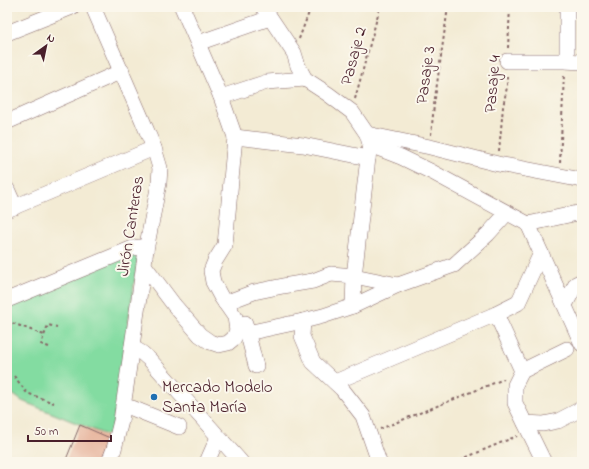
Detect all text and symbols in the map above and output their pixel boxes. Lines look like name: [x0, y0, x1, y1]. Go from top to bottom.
street label: Pasaje 2: [334, 24, 374, 88]
north arrow: [26, 26, 66, 66]
text: N: [43, 30, 58, 47]
street label: Pasaje 3: [410, 44, 442, 106]
street label: Pasaje 4: [478, 54, 508, 114]
street label: Jirón Canteras: [111, 174, 151, 278]
place label: Mercado Modelo Santa María: [162, 375, 273, 420]
marker: Mercado Modelo Santa María: [149, 392, 159, 402]
scale bar: [28, 417, 111, 443]
text: 50 m: [34, 423, 58, 441]

